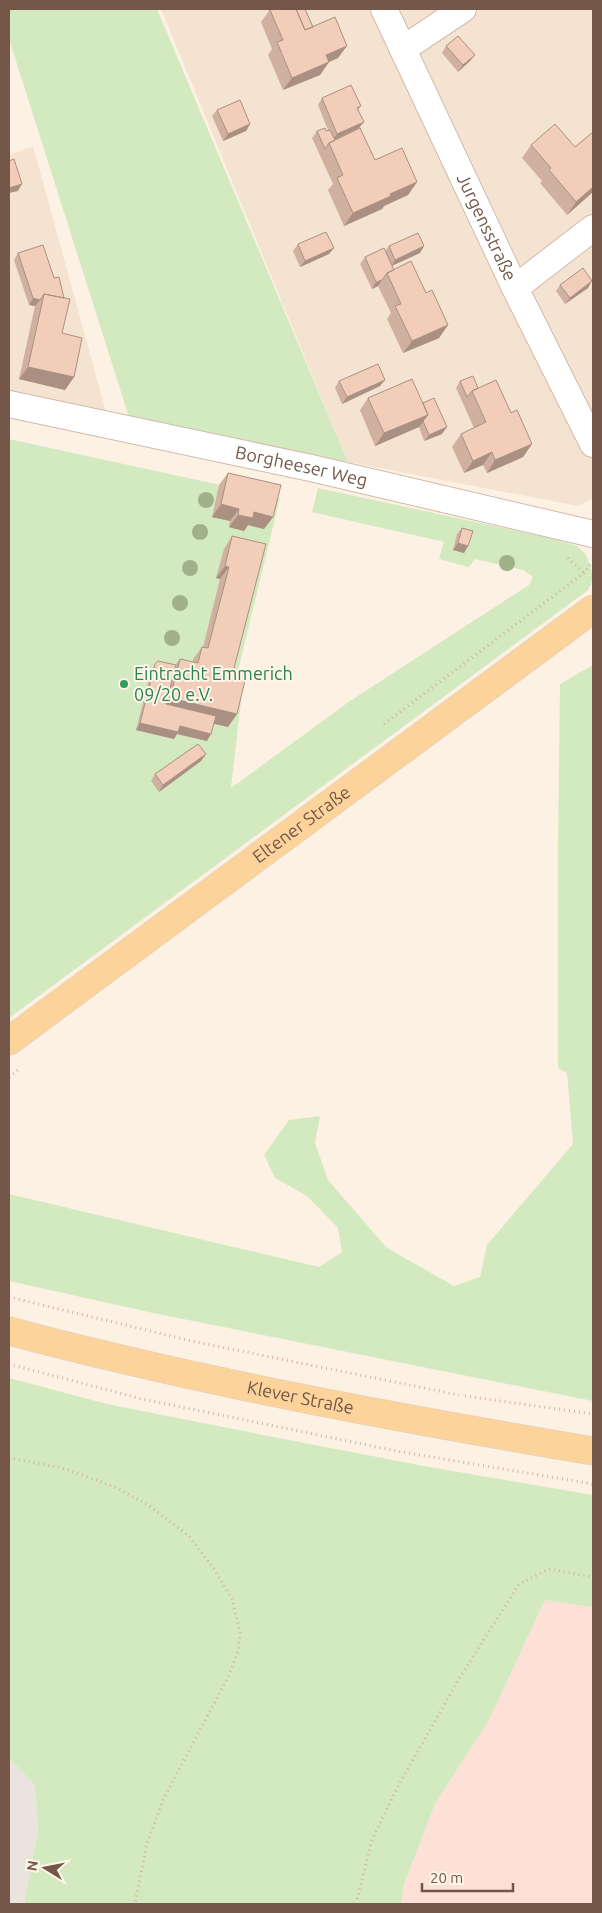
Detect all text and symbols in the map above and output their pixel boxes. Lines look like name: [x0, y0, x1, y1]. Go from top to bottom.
street label: Jurgensstraße: [454, 170, 521, 284]
street label: Borgheeser Weg: [234, 441, 370, 490]
place label: Eintracht Emmerich 09/20 e.V.: [134, 663, 293, 704]
marker: Eintracht Emmerich 09/20 e.V.: [118, 678, 130, 690]
street label: Eltener Straße: [248, 781, 354, 866]
street label: Klever Straße: [245, 1376, 356, 1417]
north arrow: [20, 1843, 70, 1893]
text: N: [23, 1859, 41, 1872]
scale bar: [422, 1860, 513, 1892]
text: 20 m: [430, 1869, 463, 1886]

